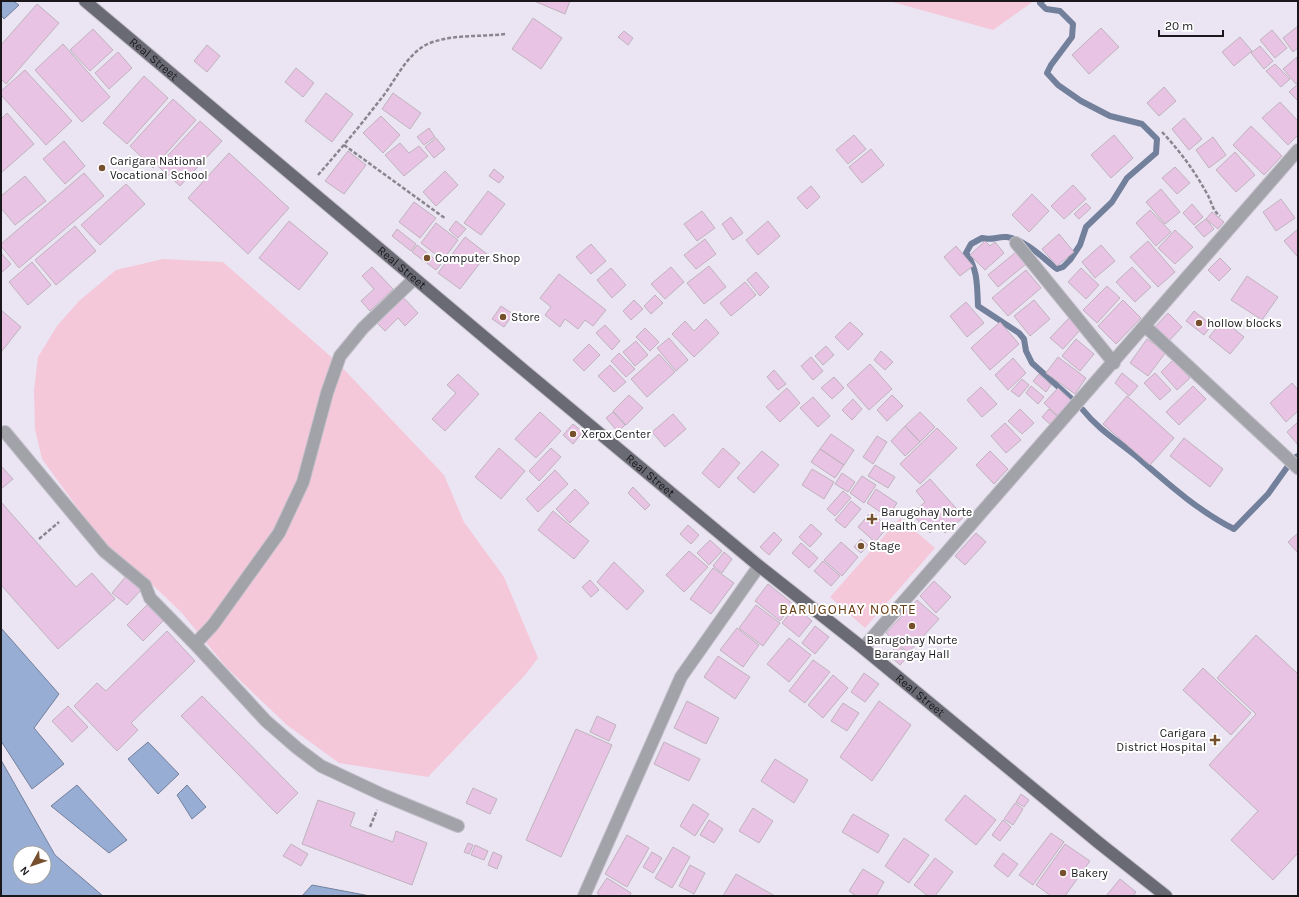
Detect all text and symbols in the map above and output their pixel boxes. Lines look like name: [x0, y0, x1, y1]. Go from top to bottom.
scale bar: [1159, 12, 1223, 38]
text: 20 m: [1165, 19, 1193, 33]
street label: Real Street: [127, 34, 181, 84]
place label: Carigara National Vocational School: [110, 154, 208, 182]
marker: Carigara National Vocational School: [97, 163, 107, 173]
street label: Real Street: [375, 243, 429, 292]
place label: Computer Shop: [435, 251, 520, 265]
marker: Computer Shop: [422, 253, 432, 263]
place label: Store: [511, 310, 540, 324]
marker: Store: [498, 312, 508, 322]
place label: hollow blocks: [1207, 316, 1282, 330]
marker: hollow blocks: [1194, 318, 1204, 328]
place label: Xerox Center: [581, 427, 651, 441]
marker: Xerox Center: [568, 429, 578, 439]
street label: Real Street: [623, 451, 678, 500]
place label: Barugohay Norte Health Center: [881, 505, 972, 533]
marker: Barugohay Norte Health Center: [866, 513, 878, 525]
place label: Stage: [869, 539, 900, 553]
marker: Stage: [856, 541, 866, 551]
district label: BARUGOHAY NORTE: [779, 601, 917, 618]
marker: Barugohay Norte Barangay Hall: [907, 621, 917, 631]
place label: Barugohay Norte Barangay Hall: [866, 633, 958, 661]
street label: Real Street: [893, 671, 948, 720]
place label: Carigara District Hospital: [1116, 726, 1206, 754]
marker: Carigara District Hospital: [1209, 734, 1221, 746]
north arrow: [12, 845, 52, 885]
text: N: [17, 864, 32, 878]
place label: Bakery: [1071, 866, 1108, 880]
marker: Bakery: [1058, 868, 1068, 878]

